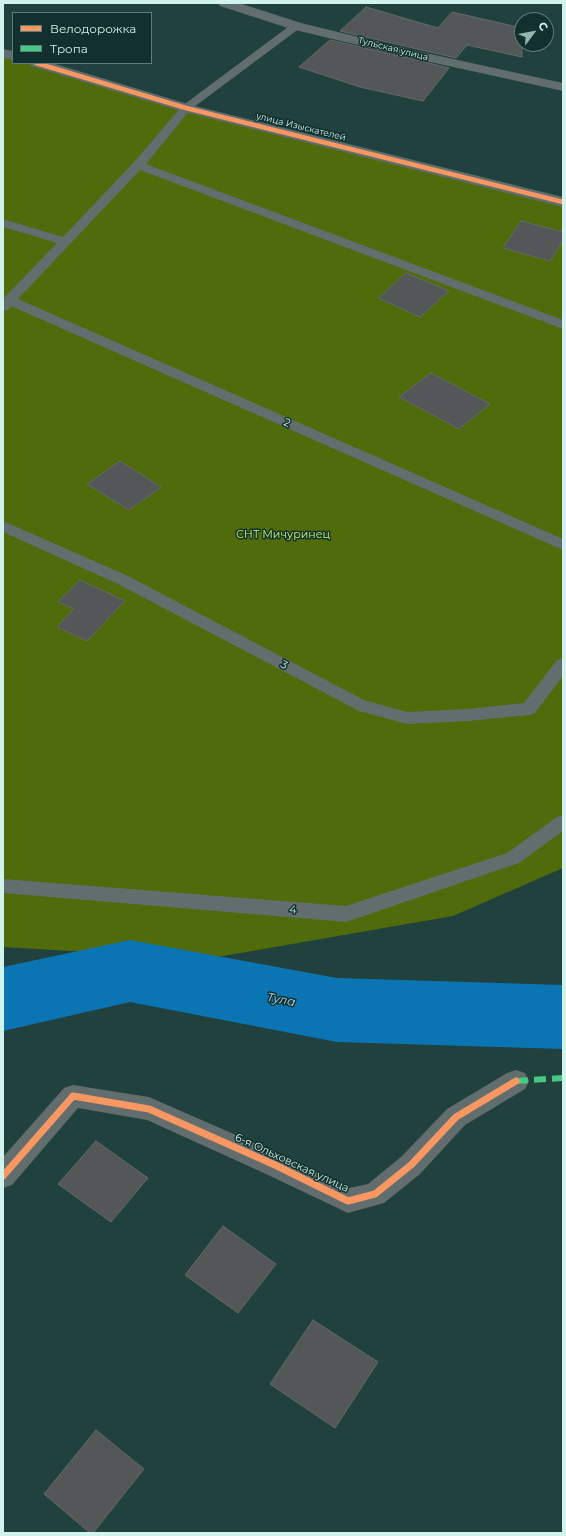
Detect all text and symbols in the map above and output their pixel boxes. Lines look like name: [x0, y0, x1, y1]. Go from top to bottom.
legend: [12, 12, 152, 64]
north arrow: [514, 12, 554, 52]
text: С: [535, 19, 551, 33]
text: Велодорожка: [50, 21, 136, 36]
street label: Тульская улица: [357, 35, 429, 63]
text: Тропа: [50, 41, 88, 56]
street label: улица Изыскателей: [255, 111, 347, 143]
street label: 2: [281, 416, 293, 430]
park label: СНТ Мичуринец: [236, 528, 330, 542]
street label: 3: [278, 658, 290, 672]
street label: 4: [289, 903, 297, 917]
water label: Тула: [265, 990, 297, 1010]
street label: 6-я Ольховская улица: [233, 1131, 351, 1195]

